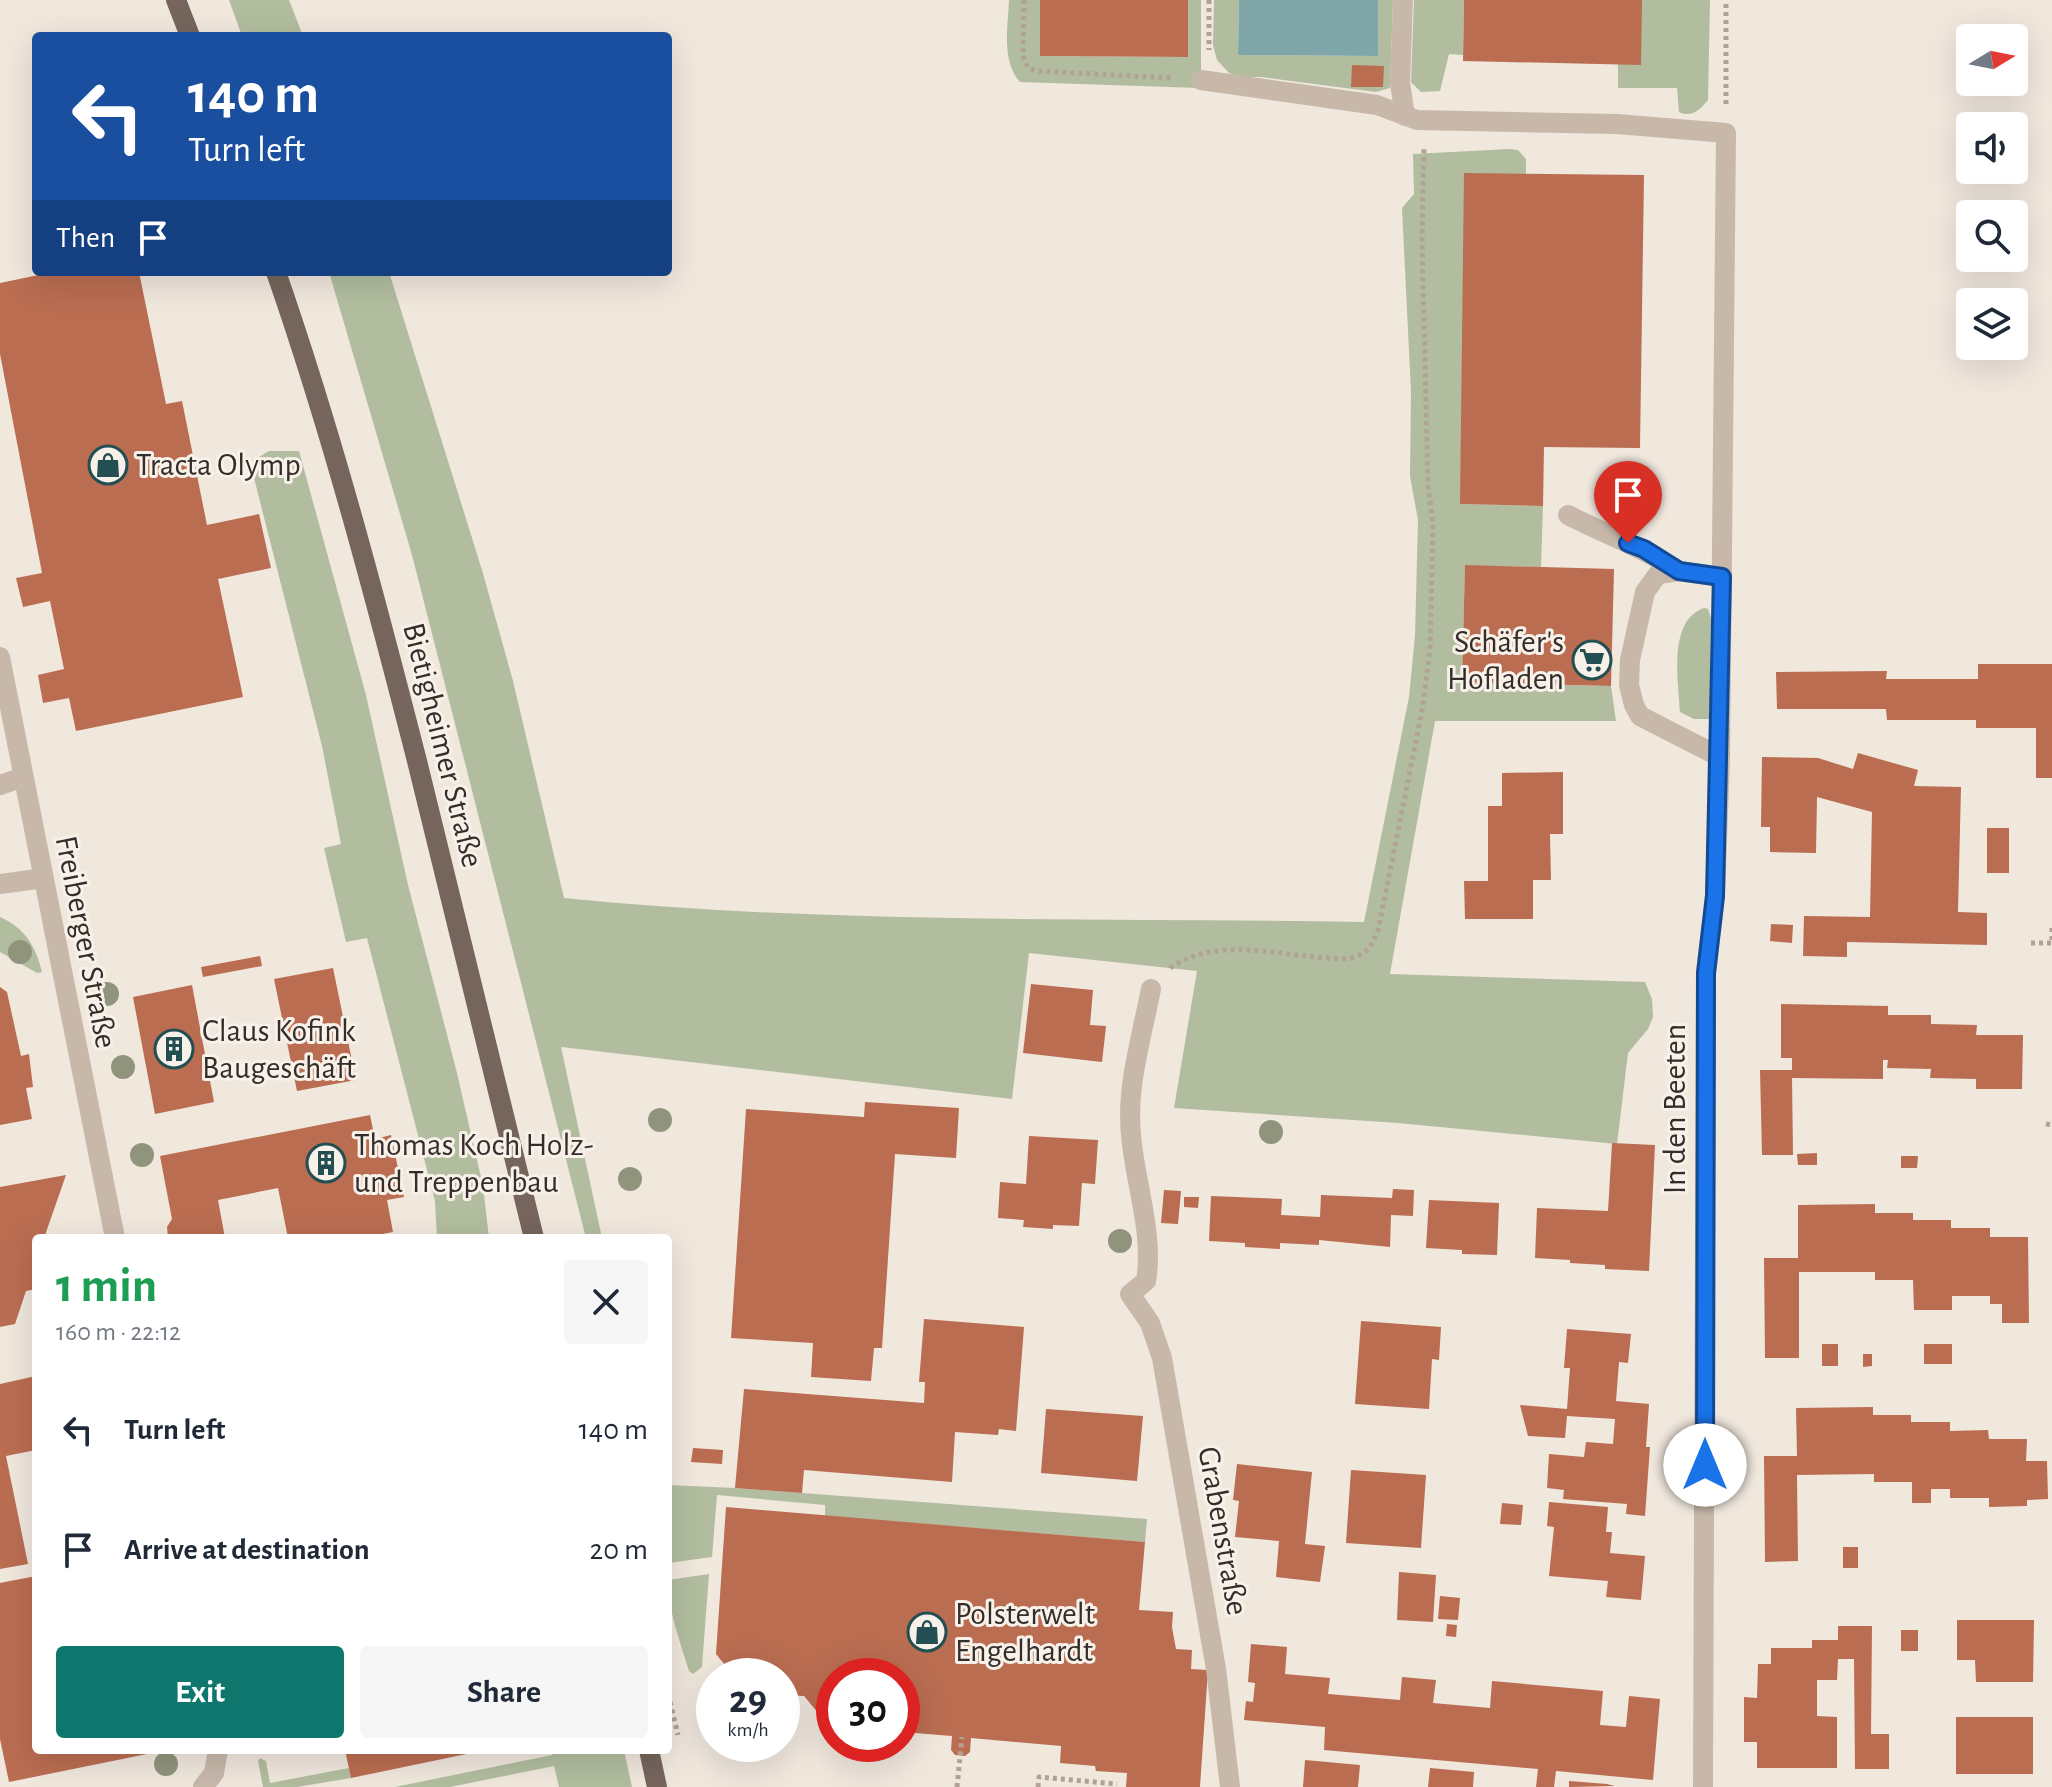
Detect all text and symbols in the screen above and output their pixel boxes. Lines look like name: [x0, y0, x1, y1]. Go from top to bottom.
north arrow: [1956, 24, 2028, 96]
map controls: [1956, 24, 2028, 360]
icon: left: [56, 64, 160, 168]
text: 140 m: [188, 67, 319, 123]
button: sound: [1956, 112, 2028, 184]
text: Turn left: [188, 132, 305, 168]
button: search: [1956, 200, 2028, 272]
icon: arrive: [131, 216, 175, 260]
text: Then: [56, 223, 115, 253]
button: layers: [1956, 288, 2028, 360]
shop icon: Tracta Olymp: [87, 444, 129, 486]
place label: Tracta Olymp: [136, 449, 301, 481]
pin: [1594, 461, 1662, 543]
icon: arrive: [1606, 473, 1650, 517]
street label: Bietigheimer Straße: [397, 619, 489, 871]
place label: Schäfer's Hofladen: [1447, 626, 1564, 695]
supermarket icon: Schäfer's Hofladen: [1571, 639, 1613, 681]
street label: Freiberger Straße: [50, 833, 122, 1051]
place label: Claus Kofink Baugeschäft: [202, 1015, 356, 1084]
street label: In den Beeten: [1659, 1024, 1691, 1194]
building icon: Claus Kofink Baugeschäft: [153, 1028, 195, 1070]
place label: Thomas Koch Holz- und Treppenbau: [354, 1129, 594, 1198]
building icon: Thomas Koch Holz- und Treppenbau: [305, 1142, 347, 1184]
button: close: [564, 1260, 648, 1344]
text: 1 min: [56, 1263, 157, 1311]
text: 160 m · 22:12: [56, 1319, 181, 1345]
icon: left: [56, 1408, 100, 1452]
text: Turn left: [124, 1415, 225, 1445]
text: 140 m: [578, 1415, 648, 1445]
position arrow: [1663, 1423, 1747, 1507]
street label: Grabenstraße: [1192, 1444, 1254, 1618]
icon: arrive: [56, 1528, 100, 1572]
text: Arrive at destination: [124, 1535, 370, 1565]
text: 20 m: [590, 1535, 648, 1565]
place label: Polsterwelt Engelhardt: [955, 1598, 1095, 1667]
shop icon: Polsterwelt Engelhardt: [906, 1611, 948, 1653]
button: Exit: [56, 1646, 344, 1738]
button: Share: [360, 1646, 648, 1738]
speed limit sign: 30: [816, 1658, 920, 1762]
text: 29: [729, 1680, 767, 1720]
text: km/h: [727, 1720, 769, 1740]

